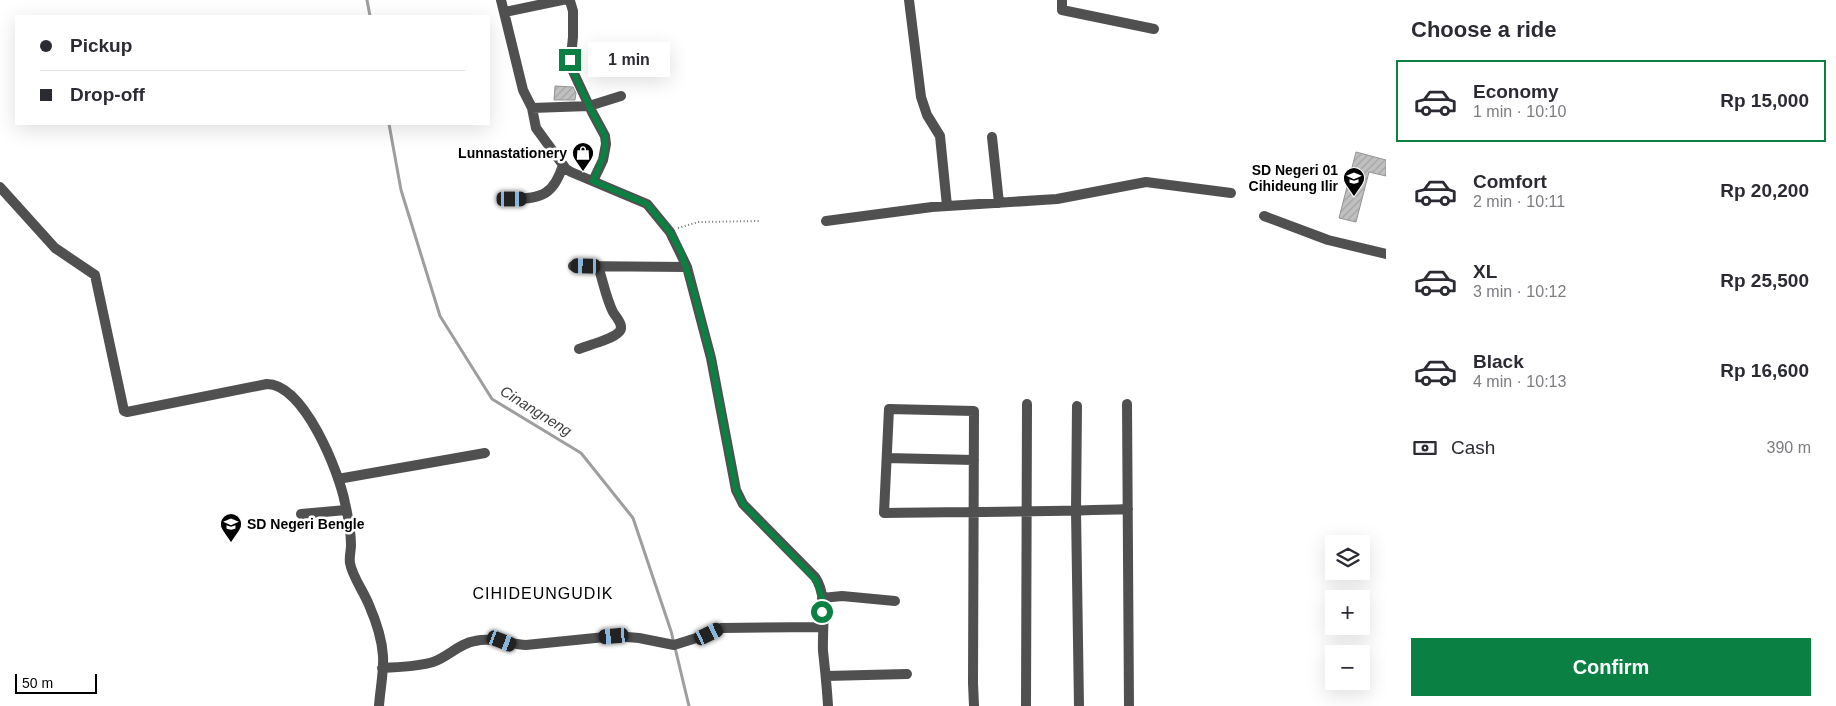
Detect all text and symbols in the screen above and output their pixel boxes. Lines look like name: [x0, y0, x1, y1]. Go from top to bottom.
text: Choose a ride: [1411, 17, 1556, 42]
text: Pickup: [70, 35, 132, 56]
callout: 1 min: [588, 42, 670, 78]
route end: [559, 49, 581, 71]
text: 1 min: [608, 51, 650, 68]
icon: car: [1413, 79, 1458, 124]
text: Economy: [1473, 81, 1559, 102]
text: Drop-off: [70, 84, 145, 105]
text: Rp 15,000: [1720, 90, 1809, 111]
text: 1 min · 10:10: [1473, 103, 1566, 120]
shop icon: Lunnastationery: [571, 141, 595, 172]
place label: Lunnastationery: [458, 145, 567, 161]
place label: SD Negeri 01 Cihideung Ilir: [1249, 162, 1339, 194]
school or university icon: SD Negeri 01 Cihideung Ilir: [1342, 166, 1366, 197]
icon: car: [1413, 169, 1458, 214]
text: Comfort: [1473, 171, 1547, 192]
text: Rp 20,200: [1720, 180, 1809, 201]
car: [497, 192, 527, 207]
text: 2 min · 10:11: [1473, 193, 1565, 210]
car: [570, 258, 601, 274]
icon: car: [1413, 259, 1458, 304]
text: XL: [1473, 261, 1497, 282]
text: Rp 25,500: [1720, 270, 1809, 291]
text: 3 min · 10:12: [1473, 283, 1566, 300]
icon: car: [1413, 349, 1458, 394]
text: Black: [1473, 351, 1524, 372]
text: Rp 16,600: [1720, 360, 1809, 381]
text: 4 min · 10:13: [1473, 373, 1566, 390]
water label: Cinangneng: [497, 382, 576, 440]
icon: cash: [1411, 434, 1439, 462]
text: Cash: [1451, 437, 1495, 458]
text: 390 m: [1767, 439, 1811, 456]
school or university icon: SD Negeri Bengle: [219, 512, 243, 543]
place label: SD Negeri Bengle: [247, 516, 365, 532]
map controls: [1325, 535, 1370, 690]
button: layers: [1325, 535, 1370, 580]
district label: CIHIDEUNGUDIK: [472, 585, 614, 602]
button: +: [1325, 590, 1370, 635]
route start: [811, 601, 833, 623]
car: [692, 621, 725, 647]
car: [598, 627, 629, 645]
car: [485, 629, 518, 653]
button: Confirm: [1411, 638, 1811, 696]
button: −: [1325, 645, 1370, 690]
scale bar: [15, 671, 98, 694]
text: 50 m: [22, 675, 53, 691]

